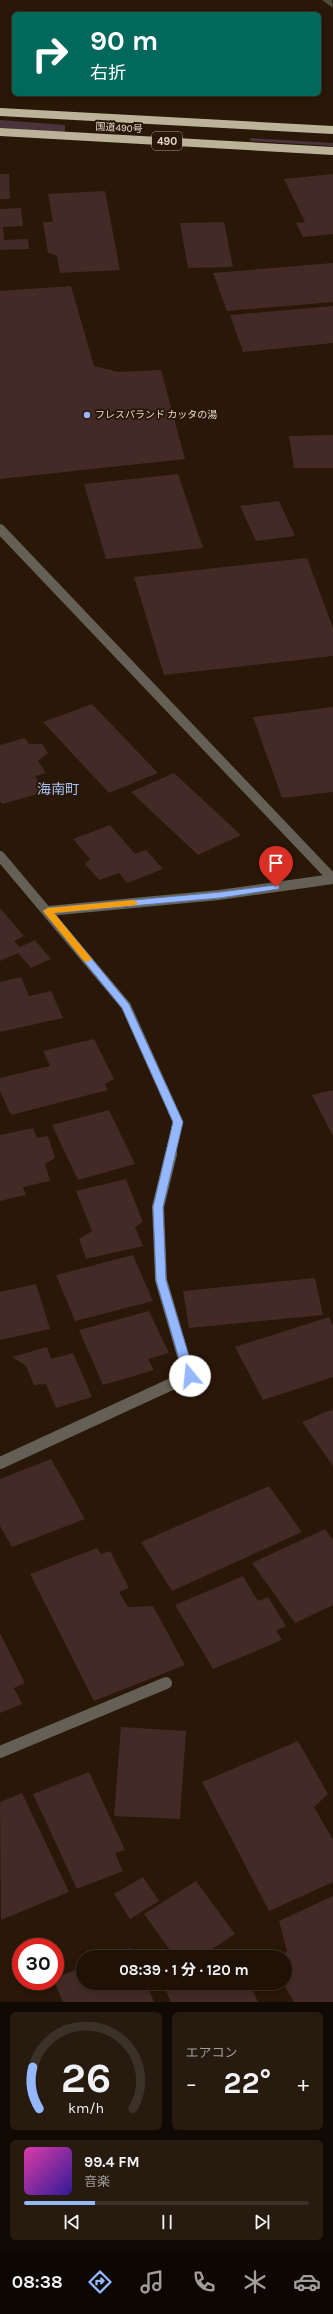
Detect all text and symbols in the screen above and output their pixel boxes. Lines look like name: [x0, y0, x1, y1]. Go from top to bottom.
text: 90 m: [90, 24, 158, 57]
icon: right: [24, 28, 76, 80]
text: 右折: [90, 62, 126, 84]
street label: 国道490号: [95, 121, 143, 135]
road number: 490: [152, 132, 182, 150]
place label: フレスパランド カッタの湯: [95, 409, 217, 421]
marker: フレスパランド カッタの湯: [82, 410, 92, 420]
district label: 海南町: [37, 781, 79, 798]
pin: [259, 846, 293, 887]
icon: arrive: [265, 852, 287, 874]
position arrow: [169, 1355, 211, 1397]
speed limit sign: 30: [12, 1938, 64, 1990]
text: 08:39 · 1 分 · 120 m: [119, 1961, 249, 1979]
text: エアコン: [186, 2045, 238, 2060]
text: 26: [61, 2054, 111, 2102]
text: 22°: [223, 2065, 271, 2101]
text: −: [186, 2071, 197, 2097]
text: +: [297, 2071, 309, 2097]
text: km/h: [68, 2100, 104, 2117]
text: 99.4 FM: [84, 2153, 140, 2171]
text: 音楽: [84, 2174, 110, 2189]
icon: previous: [61, 2211, 83, 2233]
icon: pause: [156, 2211, 178, 2233]
icon: next: [251, 2211, 273, 2233]
icon: directions: [86, 2268, 114, 2296]
icon: music: [138, 2268, 166, 2296]
icon: phone: [190, 2268, 218, 2296]
icon: climate: [241, 2268, 269, 2296]
icon: car: [293, 2268, 321, 2296]
text: 08:38: [12, 2271, 63, 2293]

